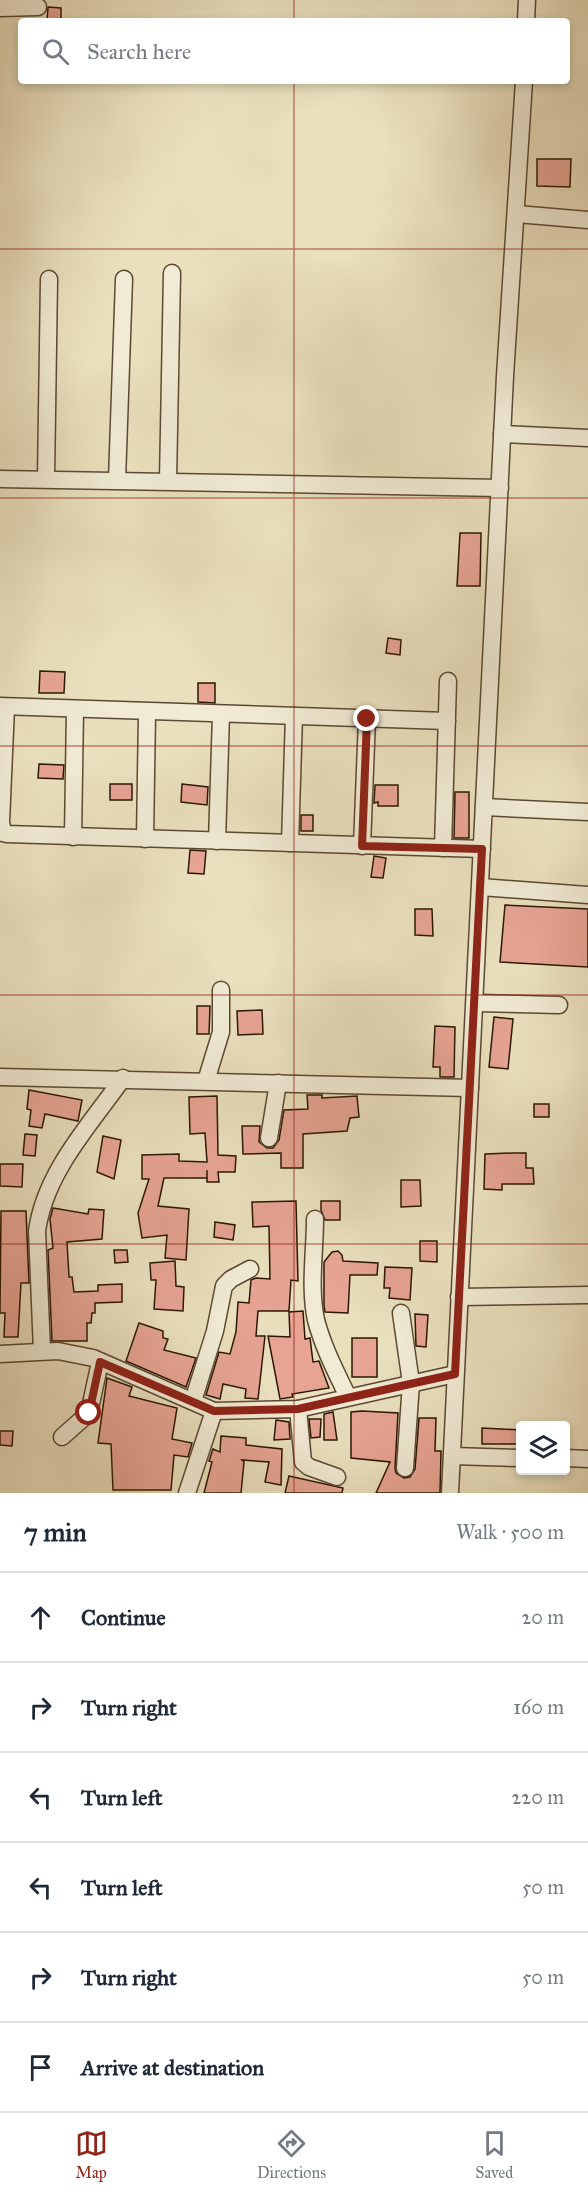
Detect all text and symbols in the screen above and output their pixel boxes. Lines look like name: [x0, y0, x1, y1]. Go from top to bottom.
search box: [18, 18, 570, 84]
icon: search: [39, 35, 72, 68]
text: Search here: [87, 38, 191, 65]
route end: [353, 705, 379, 731]
route start: [75, 1399, 101, 1425]
map controls: [516, 1421, 570, 1475]
button: layers: [516, 1421, 570, 1475]
text: 7 min: [24, 1516, 87, 1548]
text: Walk · 500 m: [456, 1520, 564, 1544]
icon: ahead: [24, 1601, 57, 1634]
text: Continue: [81, 1604, 166, 1631]
text: 20 m: [521, 1605, 564, 1629]
icon: right: [24, 1691, 57, 1724]
text: Turn right: [81, 1694, 177, 1721]
text: 160 m: [513, 1695, 564, 1719]
icon: left: [24, 1781, 57, 1814]
text: Turn left: [81, 1784, 163, 1811]
text: 220 m: [512, 1785, 564, 1809]
icon: left: [24, 1871, 57, 1904]
text: Turn left: [81, 1874, 163, 1901]
text: 50 m: [522, 1875, 564, 1899]
icon: right: [24, 1961, 57, 1994]
text: Turn right: [81, 1964, 177, 1991]
text: 50 m: [522, 1965, 564, 1989]
icon: arrive: [24, 2051, 57, 2084]
text: Arrive at destination: [81, 2054, 264, 2081]
tab: Map: [75, 2127, 108, 2182]
tab: Directions: [257, 2127, 326, 2182]
tab: Saved: [475, 2127, 513, 2182]

